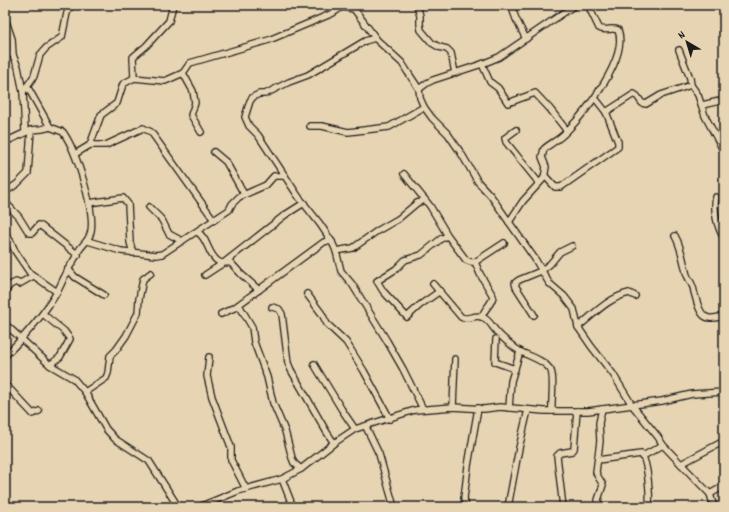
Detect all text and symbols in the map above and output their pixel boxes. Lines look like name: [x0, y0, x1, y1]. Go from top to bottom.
north arrow: [667, 22, 707, 62]
text: N: [675, 27, 690, 44]

